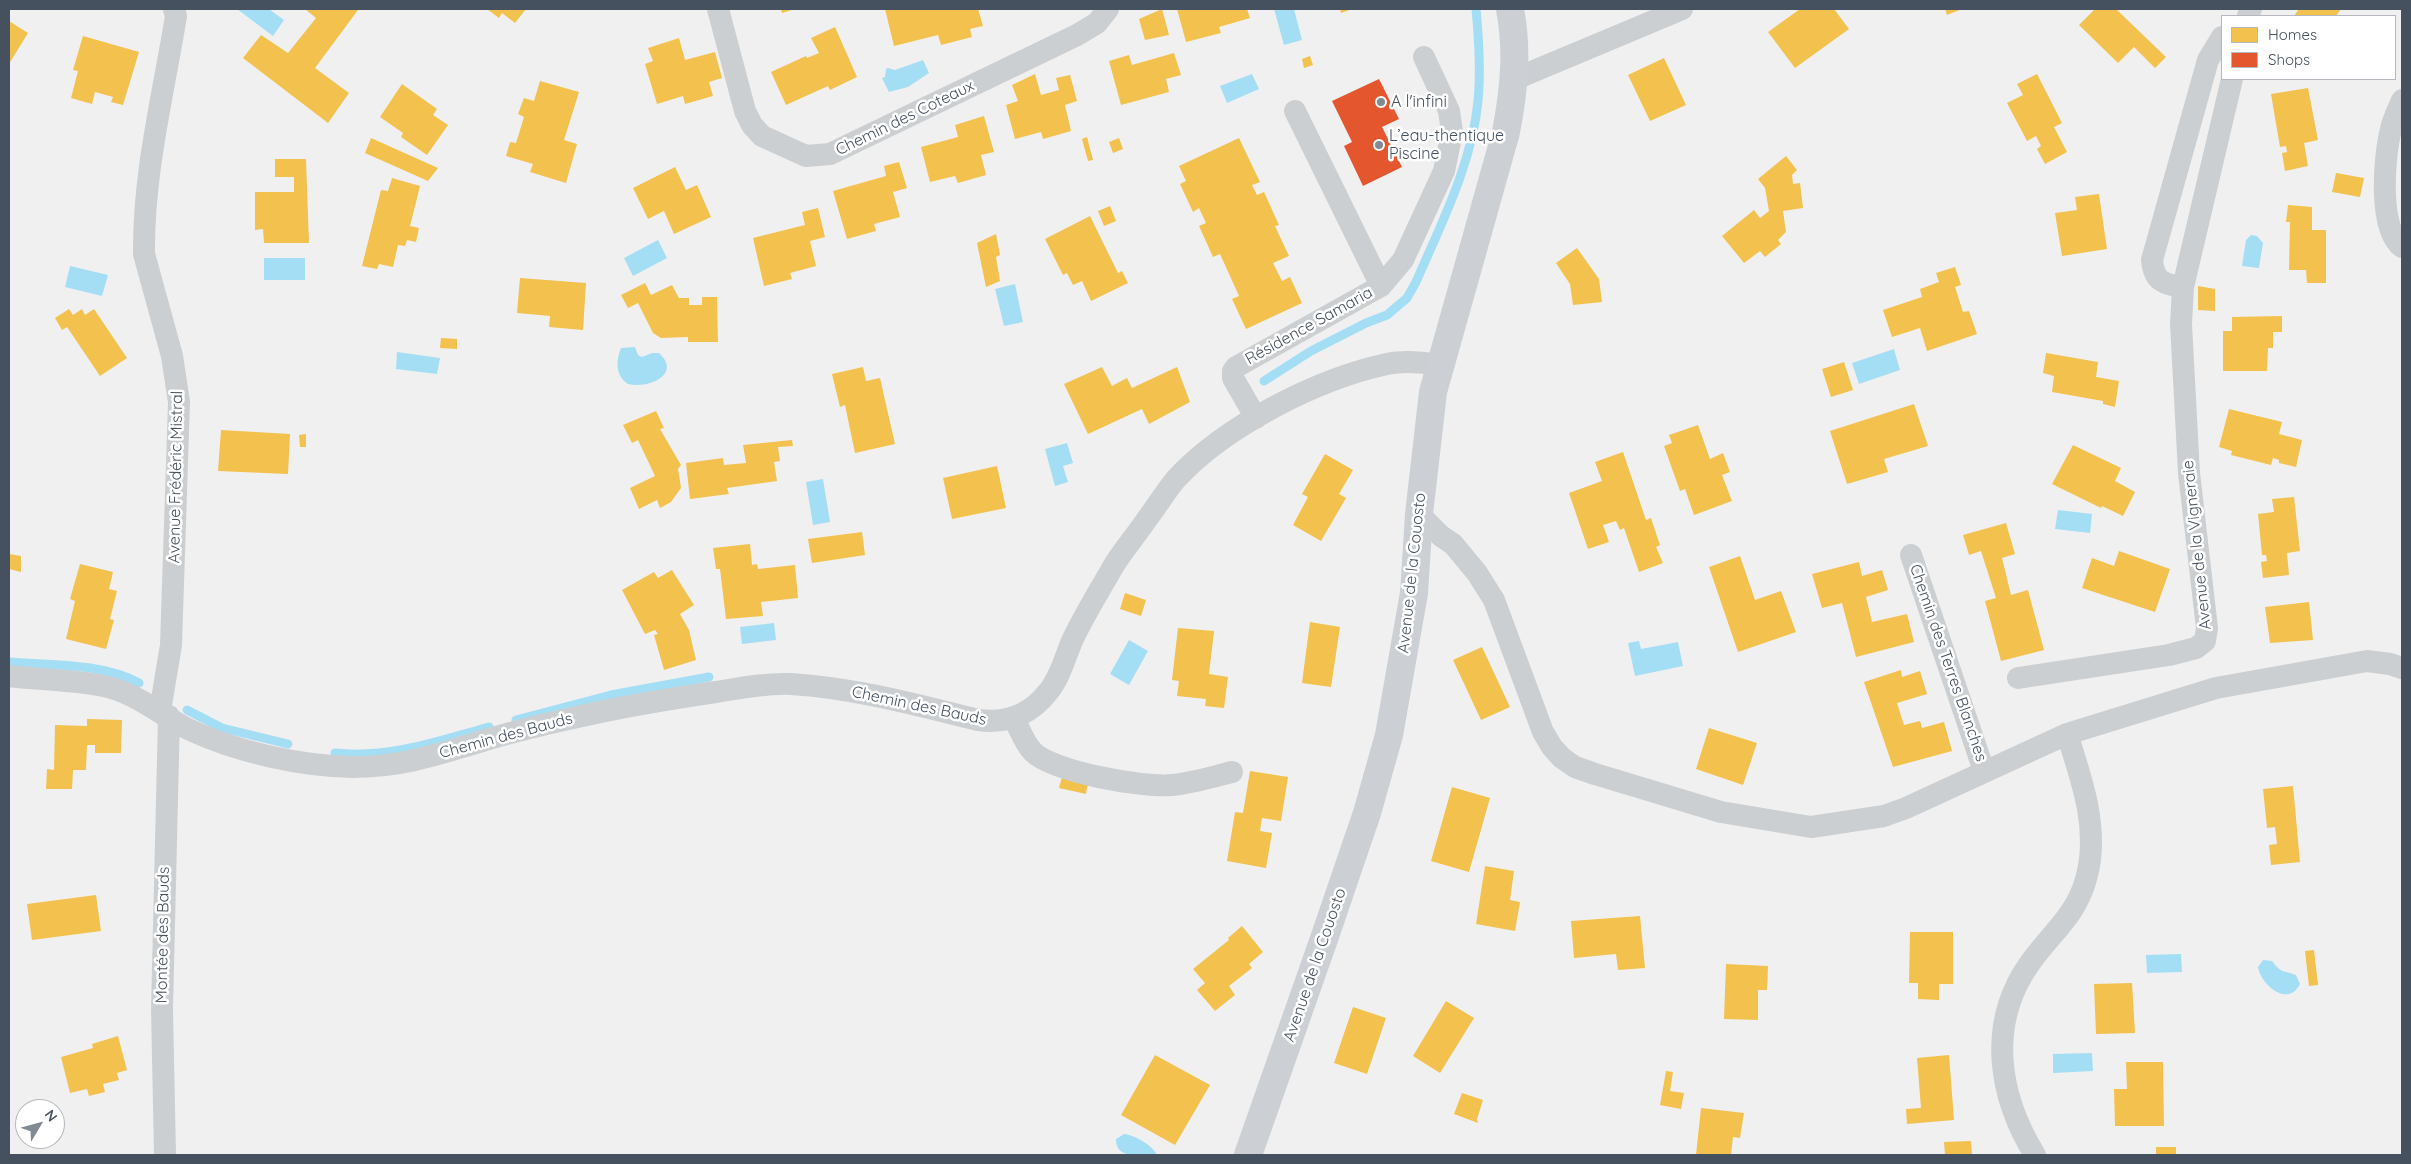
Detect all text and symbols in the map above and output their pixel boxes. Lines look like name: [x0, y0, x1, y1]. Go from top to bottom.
legend: [2221, 15, 2396, 80]
text: Homes: [2268, 25, 2317, 44]
text: Shops: [2268, 50, 2310, 69]
street label: Chemin des Coteaux: [833, 76, 977, 160]
place label: A l'infini: [1391, 92, 1447, 112]
marker: A l'infini: [1375, 96, 1387, 108]
place label: L’eau-thentique Piscine: [1389, 126, 1504, 164]
marker: L’eau-thentique Piscine: [1373, 139, 1385, 151]
street label: Résidence Samaria: [1242, 283, 1376, 369]
street label: Avenue Frédéric Mistral: [165, 390, 187, 564]
street label: Avenue de la Vigneraie: [2179, 459, 2215, 631]
street label: Avenue de la Couosto: [1394, 492, 1430, 654]
street label: Chemin des Terres Blanches: [1905, 562, 1991, 764]
street label: Chemin des Bauds: [850, 682, 988, 730]
street label: Chemin des Bauds: [437, 709, 575, 763]
street label: Montée des Bauds: [152, 866, 174, 1004]
street label: Avenue de la Couosto: [1280, 886, 1350, 1044]
north arrow: [15, 1099, 65, 1149]
text: N: [41, 1106, 61, 1125]

